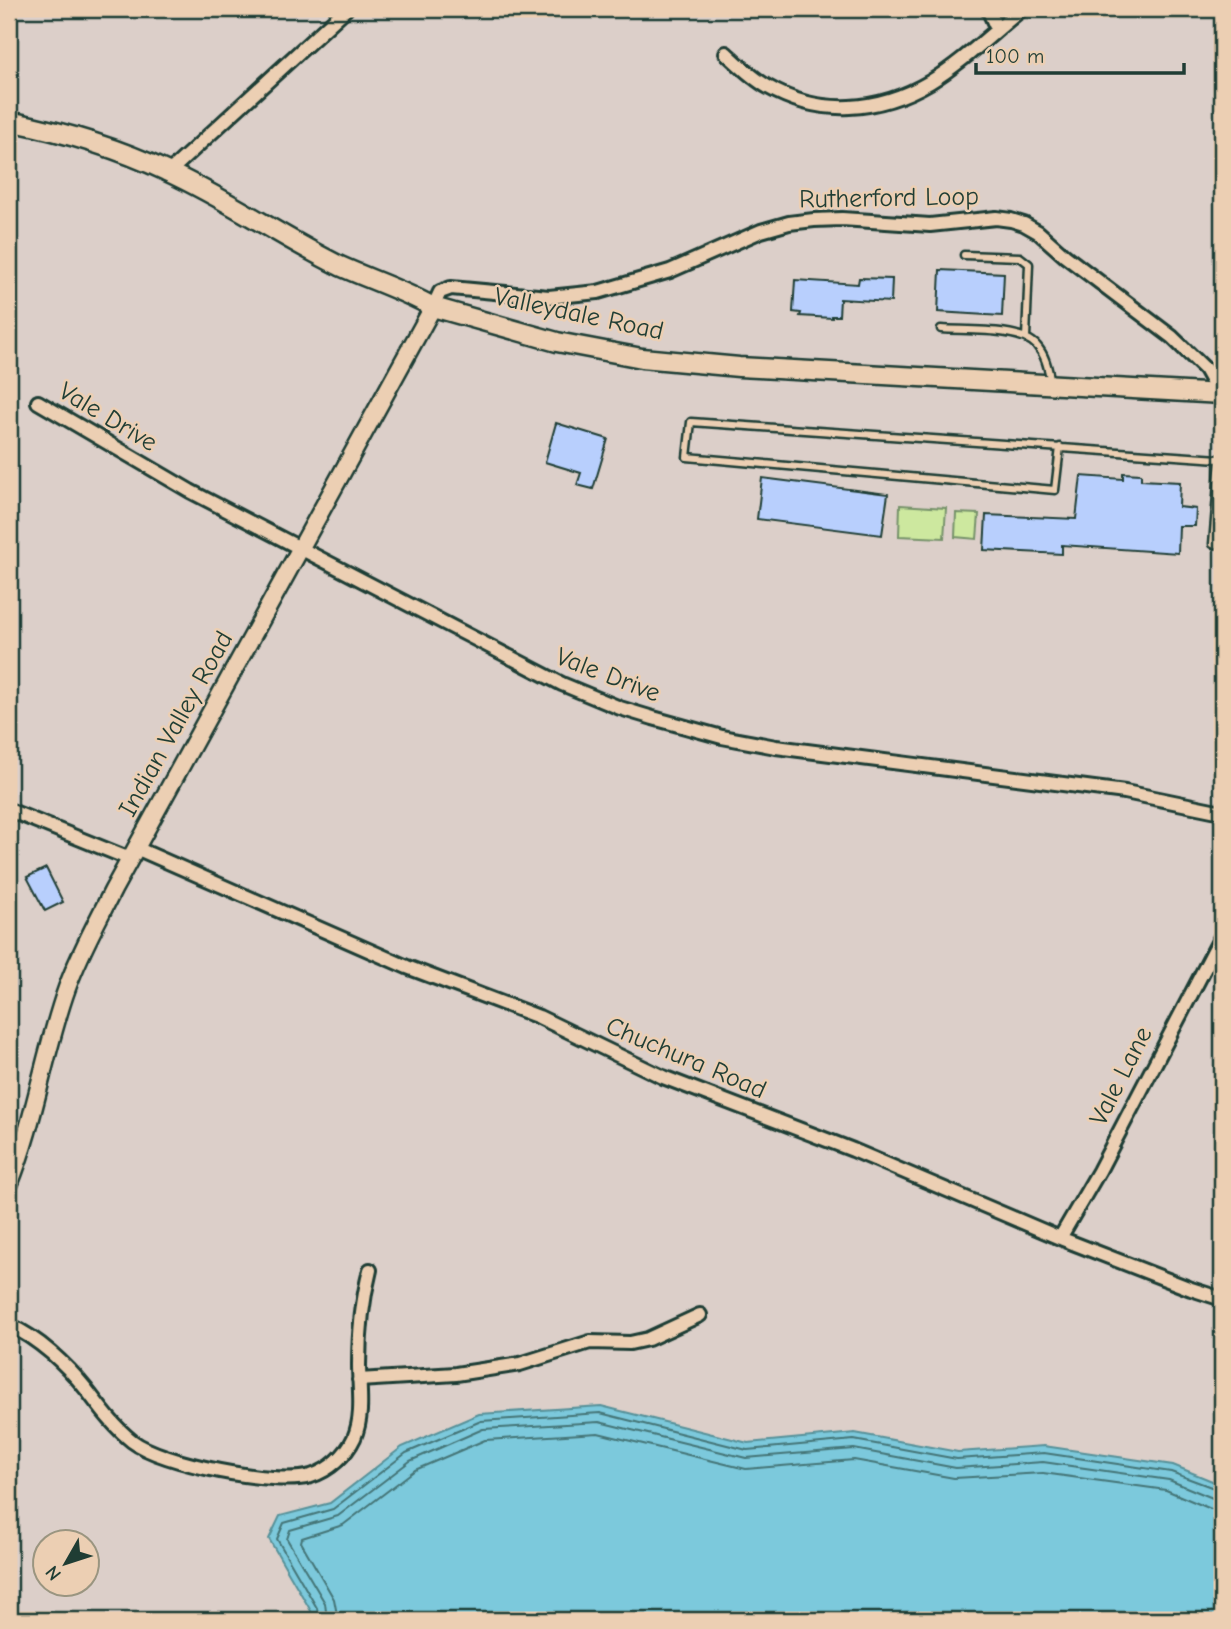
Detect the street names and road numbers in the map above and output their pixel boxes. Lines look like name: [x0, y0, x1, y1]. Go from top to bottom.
street label: Rutherford Loop: [799, 181, 979, 215]
street label: Valleydale Road: [492, 281, 666, 347]
street label: Vale Drive: [53, 376, 163, 458]
street label: Indian Valley Road: [113, 626, 239, 822]
street label: Vale Drive: [552, 641, 664, 709]
street label: Chuchura Road: [601, 1011, 771, 1105]
street label: Vale Lane: [1083, 1022, 1159, 1130]

